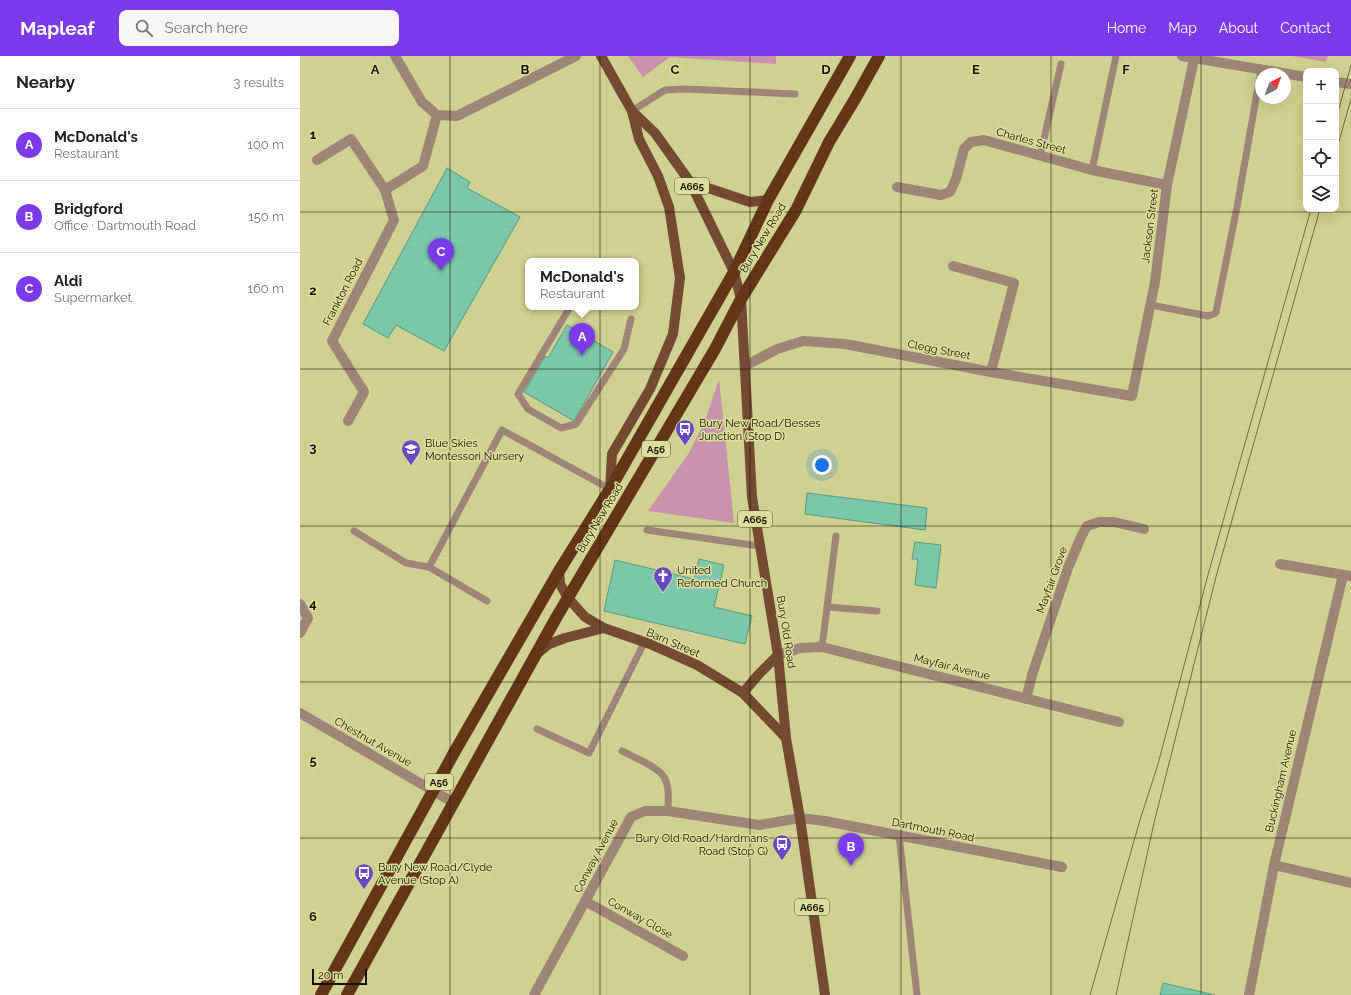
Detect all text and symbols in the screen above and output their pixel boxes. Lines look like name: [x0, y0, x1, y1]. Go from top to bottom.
search box: [119, 10, 399, 46]
text: Mapleaf: [20, 17, 95, 39]
icon: search: [133, 17, 155, 39]
text: Search here: [165, 19, 248, 37]
text: Home: [1107, 20, 1146, 36]
text: Map: [1168, 20, 1197, 36]
text: About: [1219, 20, 1258, 36]
text: Contact: [1280, 20, 1331, 36]
text: A: [371, 62, 380, 77]
text: B: [521, 62, 530, 77]
text: C: [671, 62, 680, 77]
text: D: [821, 62, 831, 77]
text: E: [972, 62, 980, 77]
text: F: [1122, 62, 1130, 77]
north arrow: [1255, 68, 1291, 104]
map controls: [1303, 68, 1339, 212]
button: +: [1303, 68, 1339, 104]
text: Nearby: [16, 72, 75, 92]
text: 3 results: [234, 75, 284, 90]
button: −: [1303, 104, 1339, 140]
street label: Charles Street: [995, 125, 1068, 157]
text: 1: [310, 127, 317, 142]
text: McDonald's: [54, 128, 138, 146]
text: A: [25, 137, 33, 152]
text: 100 m: [247, 137, 284, 152]
button: locate: [1303, 140, 1339, 176]
text: Restaurant: [54, 146, 119, 161]
button: layers: [1303, 176, 1339, 212]
road number: A665: [675, 178, 709, 194]
street label: Jackson Street: [1139, 188, 1161, 264]
text: Bridgford: [54, 200, 123, 218]
street label: Bury New Road: [737, 201, 789, 275]
text: B: [25, 209, 33, 224]
text: 150 m: [248, 209, 284, 224]
text: Office · Dartmouth Road: [54, 218, 196, 233]
pin: C: [428, 238, 454, 271]
street label: Frankton Road: [320, 256, 366, 328]
popup: [525, 258, 639, 310]
text: McDonald's: [540, 268, 624, 286]
text: Aldi: [54, 272, 82, 290]
text: C: [25, 281, 33, 296]
text: 160 m: [247, 281, 284, 296]
text: 2: [309, 283, 317, 298]
text: Restaurant: [540, 286, 605, 301]
text: Supermarket: [54, 290, 132, 305]
pin: A: [569, 323, 595, 356]
street label: Clegg Street: [906, 338, 972, 363]
place label: Bury New Road/Besses Junction (Stop D): [699, 417, 821, 443]
bus stop icon: Bury New Road/Besses Junction (Stop D): [674, 418, 696, 446]
place label: Blue Skies Montessori Nursery: [425, 437, 524, 463]
school or university icon: Blue Skies Montessori Nursery: [400, 438, 422, 466]
text: 3: [309, 440, 317, 455]
road number: A56: [642, 441, 670, 457]
your location: [812, 455, 832, 475]
street label: Bury New Road: [574, 481, 626, 555]
road number: A665: [738, 511, 772, 527]
street label: Mayfair Grove: [1034, 544, 1070, 615]
place label: United Reformed Church: [677, 564, 767, 590]
church icon: United Reformed Church: [652, 565, 674, 593]
street label: Bury Old Road: [774, 595, 798, 669]
text: 4: [309, 596, 317, 611]
street label: Barn Street: [644, 626, 702, 660]
street label: Mayfair Avenue: [913, 651, 992, 683]
street label: Chestnut Avenue: [332, 715, 414, 770]
street label: Buckingham Avenue: [1263, 728, 1299, 834]
text: 5: [309, 753, 317, 768]
road number: A56: [425, 774, 453, 790]
street label: Conway Avenue: [571, 816, 621, 895]
street label: Dartmouth Road: [891, 816, 976, 844]
place label: Bury Old Road/Hardmans Road (Stop G): [635, 832, 768, 858]
bus stop icon: Bury Old Road/Hardmans Road (Stop G): [771, 833, 793, 861]
pin: B: [838, 833, 864, 866]
place label: Bury New Road/Clyde Avenue (Stop A): [378, 861, 493, 887]
bus stop icon: Bury New Road/Clyde Avenue (Stop A): [353, 862, 375, 890]
street label: Conway Close: [605, 895, 675, 941]
road number: A665: [795, 899, 829, 915]
text: 6: [309, 909, 317, 924]
scale bar: [312, 967, 367, 986]
text: 20 m: [318, 969, 343, 982]

